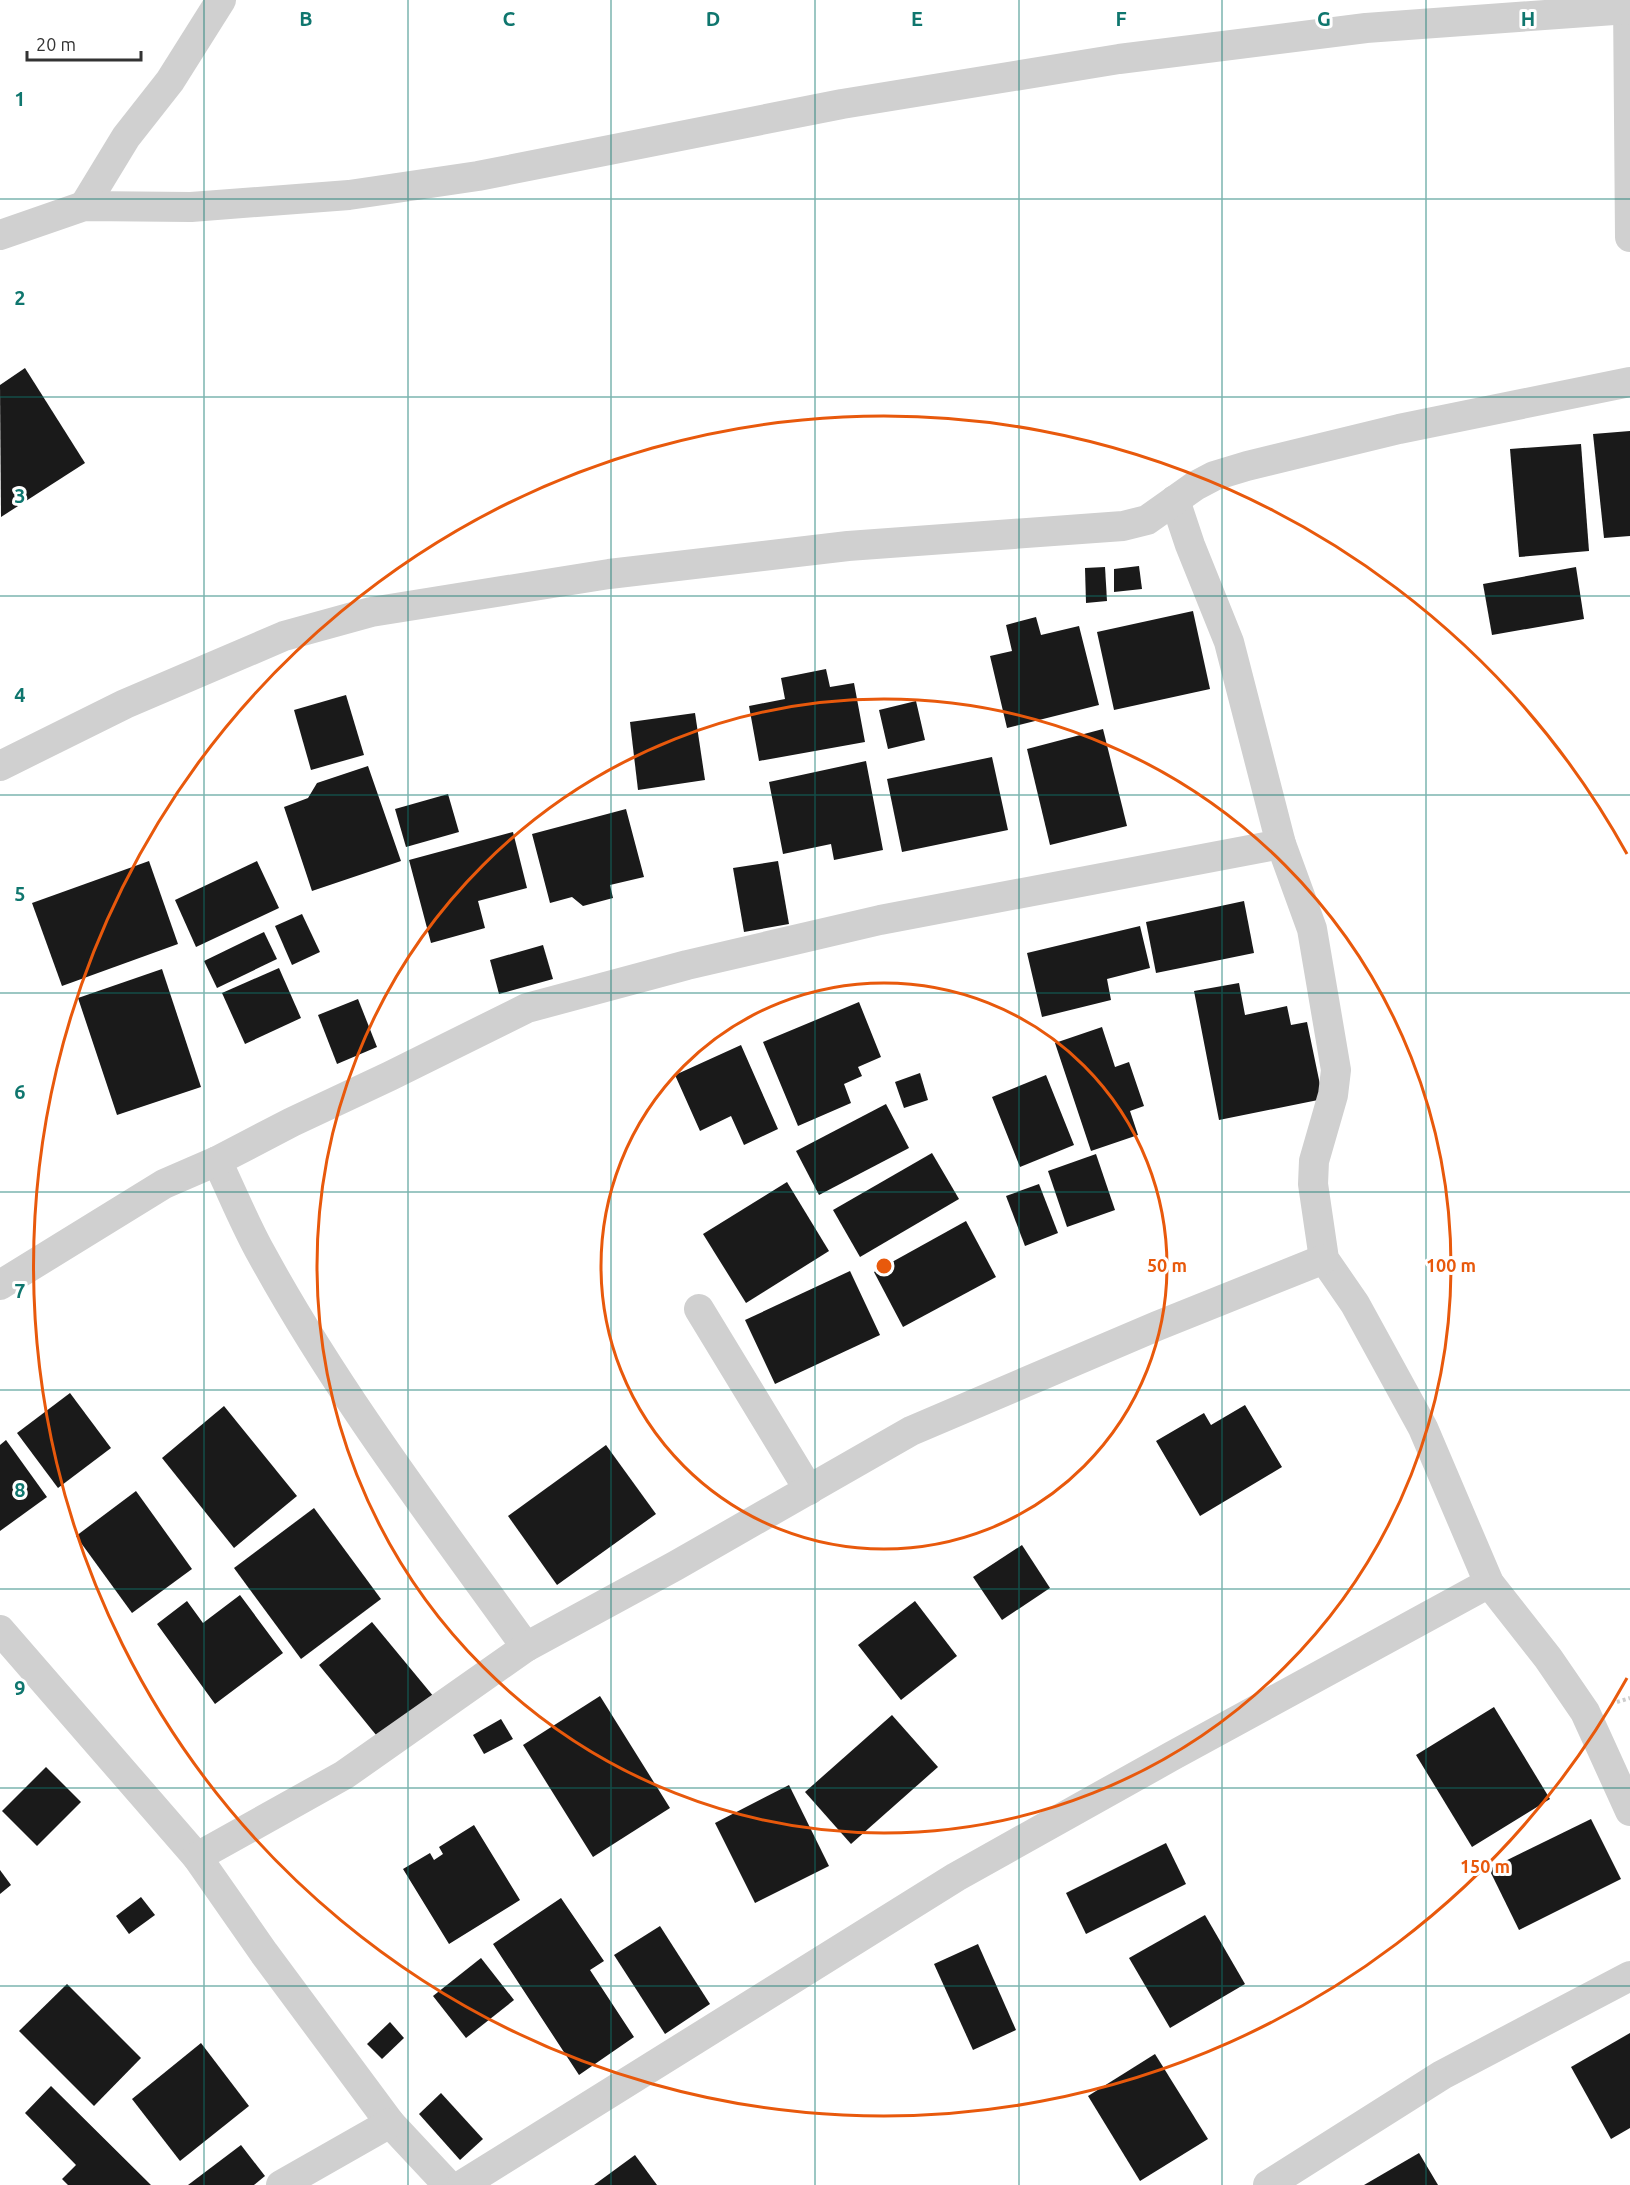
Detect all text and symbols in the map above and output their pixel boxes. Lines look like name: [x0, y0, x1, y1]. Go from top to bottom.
text: B: [299, 7, 313, 30]
text: C: [503, 7, 516, 30]
text: D: [706, 7, 720, 30]
text: E: [911, 7, 923, 30]
text: F: [1115, 7, 1127, 30]
text: G: [1317, 7, 1331, 30]
text: H: [1521, 7, 1535, 30]
scale bar: [27, 24, 141, 62]
text: 20 m: [36, 34, 76, 54]
text: 1: [14, 87, 26, 110]
text: 2: [14, 286, 26, 309]
text: 3: [14, 484, 26, 507]
text: 4: [14, 683, 26, 706]
text: 5: [14, 882, 26, 905]
text: 6: [14, 1080, 26, 1103]
text: 50 m: [1147, 1255, 1187, 1275]
text: 100 m: [1426, 1255, 1476, 1275]
centre of rings: [874, 1256, 894, 1276]
text: 7: [14, 1279, 26, 1302]
text: 8: [14, 1478, 26, 1501]
text: 9: [14, 1676, 26, 1699]
text: 150 m: [1460, 1856, 1510, 1876]

